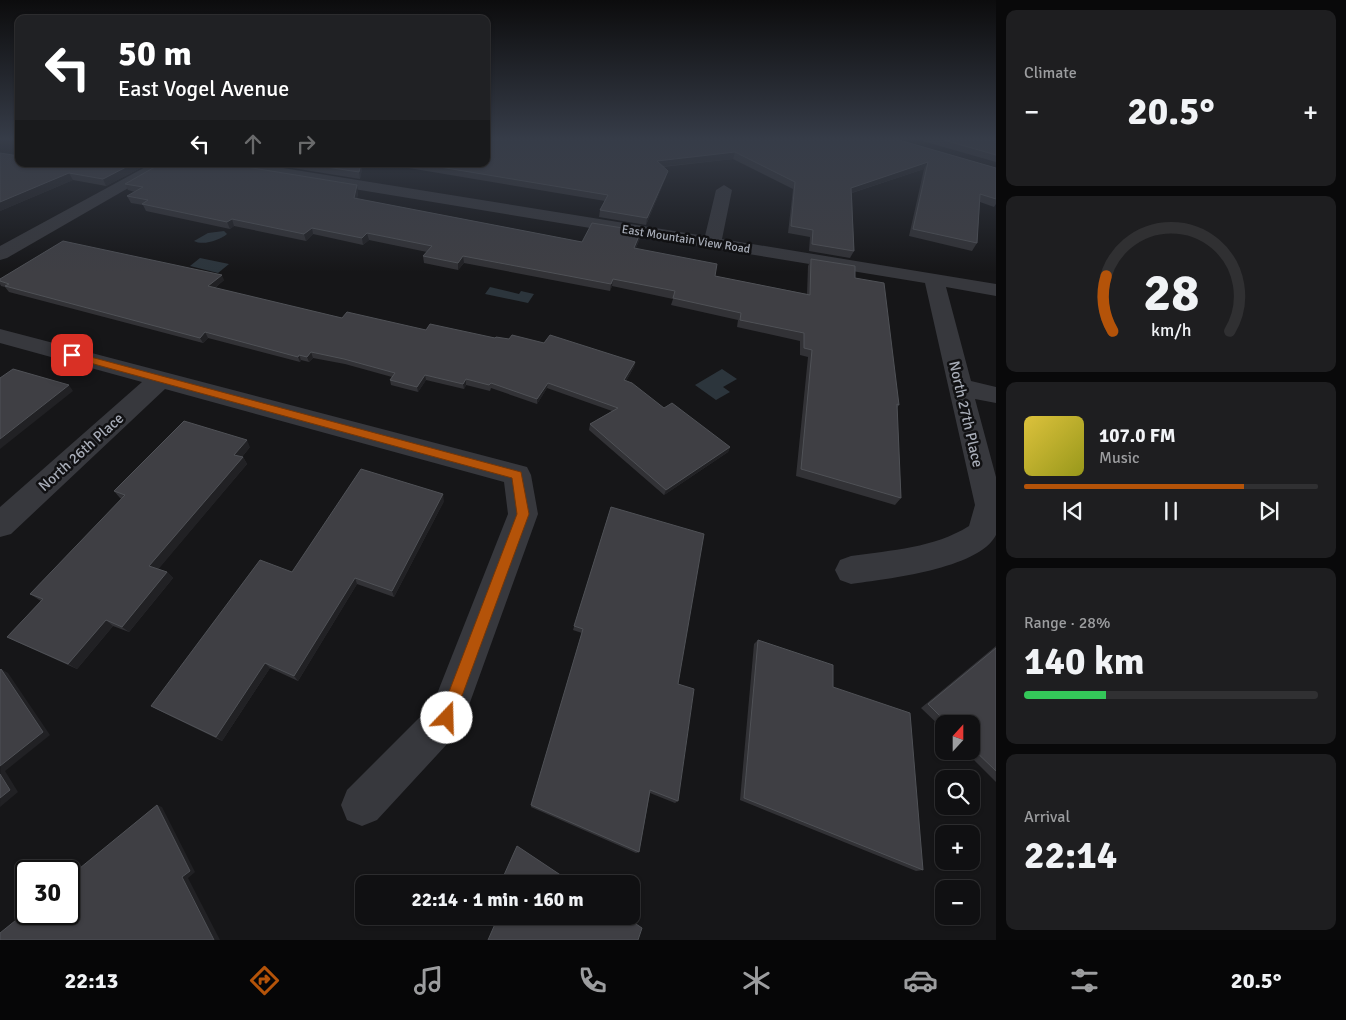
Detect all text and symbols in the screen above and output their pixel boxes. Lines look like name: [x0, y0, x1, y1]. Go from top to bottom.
text: 50 m: [118, 32, 192, 75]
icon: left: [35, 35, 100, 100]
text: Climate: [1024, 63, 1077, 83]
text: East Vogel Avenue: [118, 75, 289, 102]
text: 20.5°: [1127, 88, 1215, 135]
text: −: [1024, 95, 1039, 129]
text: +: [1303, 95, 1318, 129]
icon: left: [186, 130, 214, 158]
icon: ahead: [239, 130, 267, 158]
icon: right: [292, 130, 320, 158]
street label: East Mountain View Road: [621, 222, 751, 257]
text: 28: [1143, 261, 1199, 325]
text: km/h: [1151, 319, 1191, 341]
pin: [51, 334, 93, 376]
icon: arrive: [58, 341, 86, 369]
street label: North 27th Place: [945, 359, 987, 469]
street label: North 26th Place: [35, 409, 127, 495]
text: 107.0 FM: [1099, 424, 1176, 448]
text: Music: [1099, 448, 1140, 468]
icon: previous: [1059, 497, 1087, 525]
icon: pause: [1157, 497, 1185, 525]
icon: next: [1255, 497, 1283, 525]
text: Range · 28%: [1024, 613, 1110, 633]
text: 140 km: [1024, 638, 1145, 685]
position arrow: [420, 691, 472, 743]
north arrow: [935, 715, 980, 760]
map controls: [935, 715, 980, 925]
button: search: [935, 770, 980, 815]
text: Arrival: [1024, 807, 1070, 827]
button: +: [935, 825, 980, 870]
text: 22:14: [1024, 832, 1117, 879]
speed limit sign: 30: [15, 860, 80, 925]
button: −: [935, 880, 980, 925]
text: 22:14 · 1 min · 160 m: [411, 888, 584, 912]
icon: directions: [247, 963, 282, 998]
icon: music: [411, 963, 446, 998]
icon: phone: [575, 963, 610, 998]
icon: climate: [739, 963, 774, 998]
icon: car: [903, 963, 938, 998]
icon: filters: [1067, 963, 1102, 998]
text: 22:13: [64, 967, 118, 994]
text: 20.5°: [1231, 967, 1282, 994]

